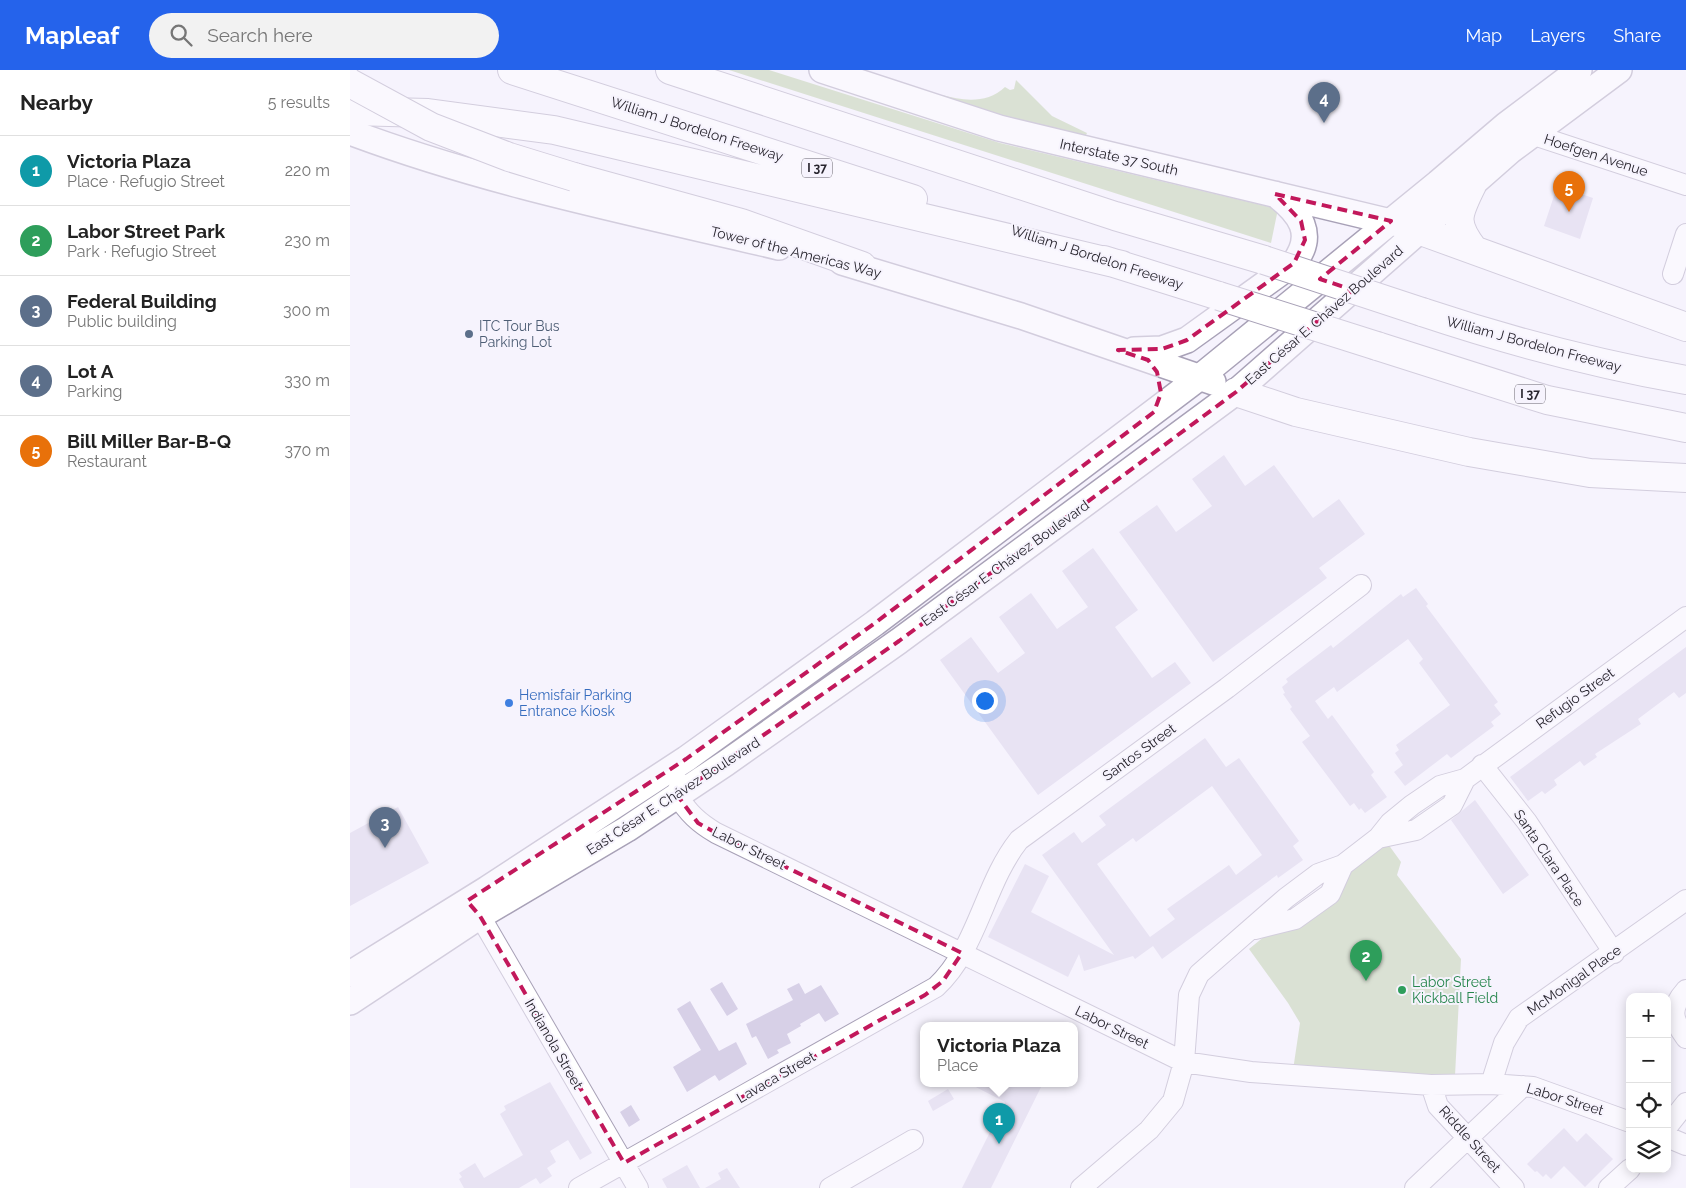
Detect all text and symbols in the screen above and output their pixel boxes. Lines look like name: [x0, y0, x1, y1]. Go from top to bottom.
search box: [149, 13, 499, 58]
text: Mapleaf: [25, 21, 119, 50]
icon: search: [167, 21, 195, 49]
text: Search here: [207, 24, 313, 46]
text: Map: [1466, 25, 1502, 46]
text: Layers: [1530, 25, 1585, 46]
text: Share: [1613, 25, 1661, 46]
pin: 4: [1308, 82, 1340, 123]
text: Nearby: [20, 90, 93, 115]
text: 5 results: [268, 93, 330, 112]
street label: William J Bordelon Freeway: [609, 94, 786, 165]
street label: Hoefgen Avenue: [1542, 131, 1650, 179]
street label: Interstate 37 South: [1058, 136, 1180, 178]
text: Victoria Plaza: [67, 150, 191, 172]
road number: I 37: [802, 159, 832, 178]
text: 1: [32, 161, 40, 180]
text: 220 m: [285, 161, 330, 180]
pin: 5: [1553, 171, 1585, 212]
text: Place · Refugio Street: [67, 172, 225, 191]
text: Labor Street Park: [67, 220, 225, 242]
street label: William J Bordelon Freeway: [1009, 222, 1186, 293]
street label: Tower of the Americas Way: [709, 223, 883, 281]
text: 2: [31, 231, 41, 250]
text: 230 m: [285, 231, 330, 250]
text: Park · Refugio Street: [67, 242, 216, 261]
street label: East César E. Chávez Boulevard: [1242, 242, 1406, 388]
text: Federal Building: [67, 290, 217, 312]
text: 3: [32, 301, 40, 320]
text: 300 m: [283, 301, 330, 320]
text: Public building: [67, 312, 177, 331]
street label: William J Bordelon Freeway: [1445, 313, 1624, 375]
place label: ITC Tour Bus Parking Lot: [479, 318, 560, 350]
marker: ITC Tour Bus Parking Lot: [463, 328, 475, 340]
text: Lot A: [67, 360, 113, 382]
text: 4: [31, 371, 41, 390]
text: 330 m: [284, 371, 330, 390]
text: Parking: [67, 382, 122, 401]
road number: I 37: [1515, 384, 1545, 404]
text: Bill Miller Bar-B-Q: [67, 430, 231, 452]
text: 5: [32, 441, 40, 460]
text: 370 m: [284, 441, 330, 460]
text: Restaurant: [67, 452, 147, 471]
street label: East César E. Chávez Boulevard: [918, 497, 1092, 629]
street label: Refugio Street: [1533, 664, 1617, 732]
place label: Hemisfair Parking Entrance Kiosk: [519, 687, 632, 719]
your location: [972, 688, 998, 714]
marker: Hemisfair Parking Entrance Kiosk: [503, 697, 515, 709]
street label: Santos Street: [1099, 720, 1179, 784]
street label: East César E. Chávez Boulevard: [583, 734, 763, 858]
pin: 3: [369, 807, 401, 848]
street label: Santa Clara Place: [1511, 807, 1587, 909]
street label: Labor Street: [710, 823, 789, 873]
pin: 2: [1350, 940, 1382, 981]
street label: McMonigal Place: [1524, 942, 1624, 1018]
place label: Labor Street Kickball Field: [1412, 974, 1498, 1006]
marker: Labor Street Kickball Field: [1396, 984, 1408, 996]
map controls: [1626, 993, 1671, 1173]
button: +: [1626, 993, 1671, 1038]
street label: Indianola Street: [522, 996, 586, 1092]
street label: Labor Street: [1073, 1002, 1152, 1052]
popup: [920, 1022, 1078, 1087]
text: Victoria Plaza: [937, 1034, 1061, 1056]
button: −: [1626, 1038, 1671, 1083]
street label: Lavaca Street: [734, 1048, 818, 1106]
text: Place: [937, 1056, 978, 1075]
street label: Labor Street: [1525, 1080, 1606, 1118]
button: locate: [1626, 1083, 1671, 1128]
street label: Riddle Street: [1436, 1102, 1504, 1176]
pin: 1: [983, 1103, 1015, 1144]
button: layers: [1626, 1128, 1671, 1173]

